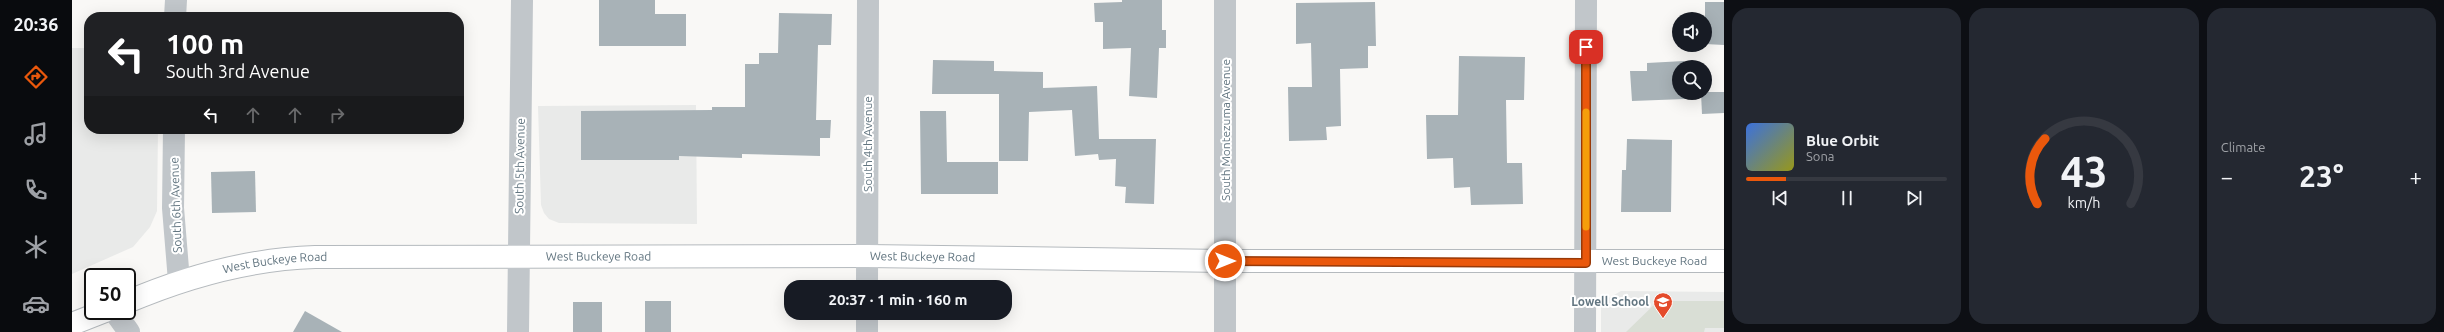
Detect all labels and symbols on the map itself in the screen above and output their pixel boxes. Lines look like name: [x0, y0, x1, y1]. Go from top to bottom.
pin: [1569, 30, 1603, 64]
street label: South Montezuma Avenue: [1219, 59, 1232, 201]
street label: South 4th Avenue: [861, 96, 874, 192]
street label: South 5th Avenue: [512, 118, 527, 214]
street label: South 6th Avenue: [167, 157, 184, 253]
position arrow: [1204, 240, 1246, 282]
street label: West Buckeye Road: [546, 249, 651, 263]
street label: West Buckeye Road: [870, 249, 975, 264]
street label: West Buckeye Road: [221, 250, 327, 275]
street label: West Buckeye Road: [1602, 254, 1707, 267]
speed limit sign: 50: [84, 268, 136, 320]
school or university icon: Lowell School: [1652, 291, 1674, 319]
place label: Lowell School: [1571, 295, 1649, 308]

